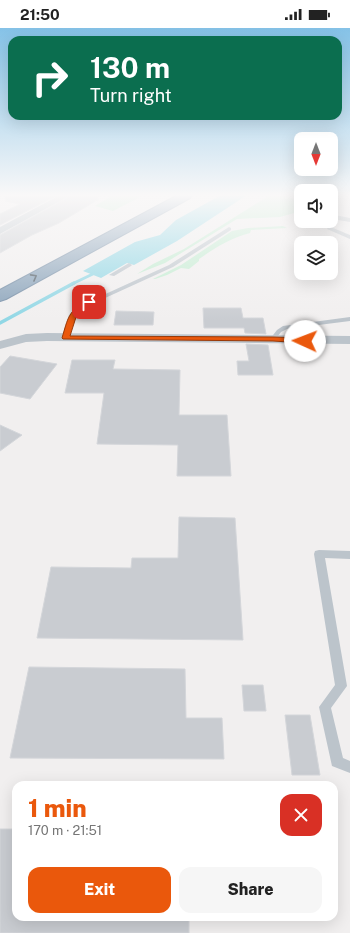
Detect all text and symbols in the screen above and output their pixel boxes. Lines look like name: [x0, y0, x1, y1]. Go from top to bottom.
text: 21:50: [20, 6, 60, 23]
text: 130 m: [90, 51, 170, 84]
icon: right: [24, 52, 76, 104]
text: Turn right: [90, 85, 172, 106]
north arrow: [294, 132, 338, 176]
map controls: [294, 132, 338, 280]
button: sound: [294, 184, 338, 228]
button: layers: [294, 236, 338, 280]
one-way arrow: [30, 275, 37, 282]
pin: [72, 285, 106, 319]
icon: arrive: [78, 291, 100, 313]
position arrow: [284, 320, 326, 362]
text: 1 min: [28, 794, 87, 822]
button: close: [280, 794, 322, 836]
text: 170 m · 21:51: [28, 823, 102, 838]
button: Exit: [28, 867, 171, 913]
button: Share: [179, 867, 322, 913]

